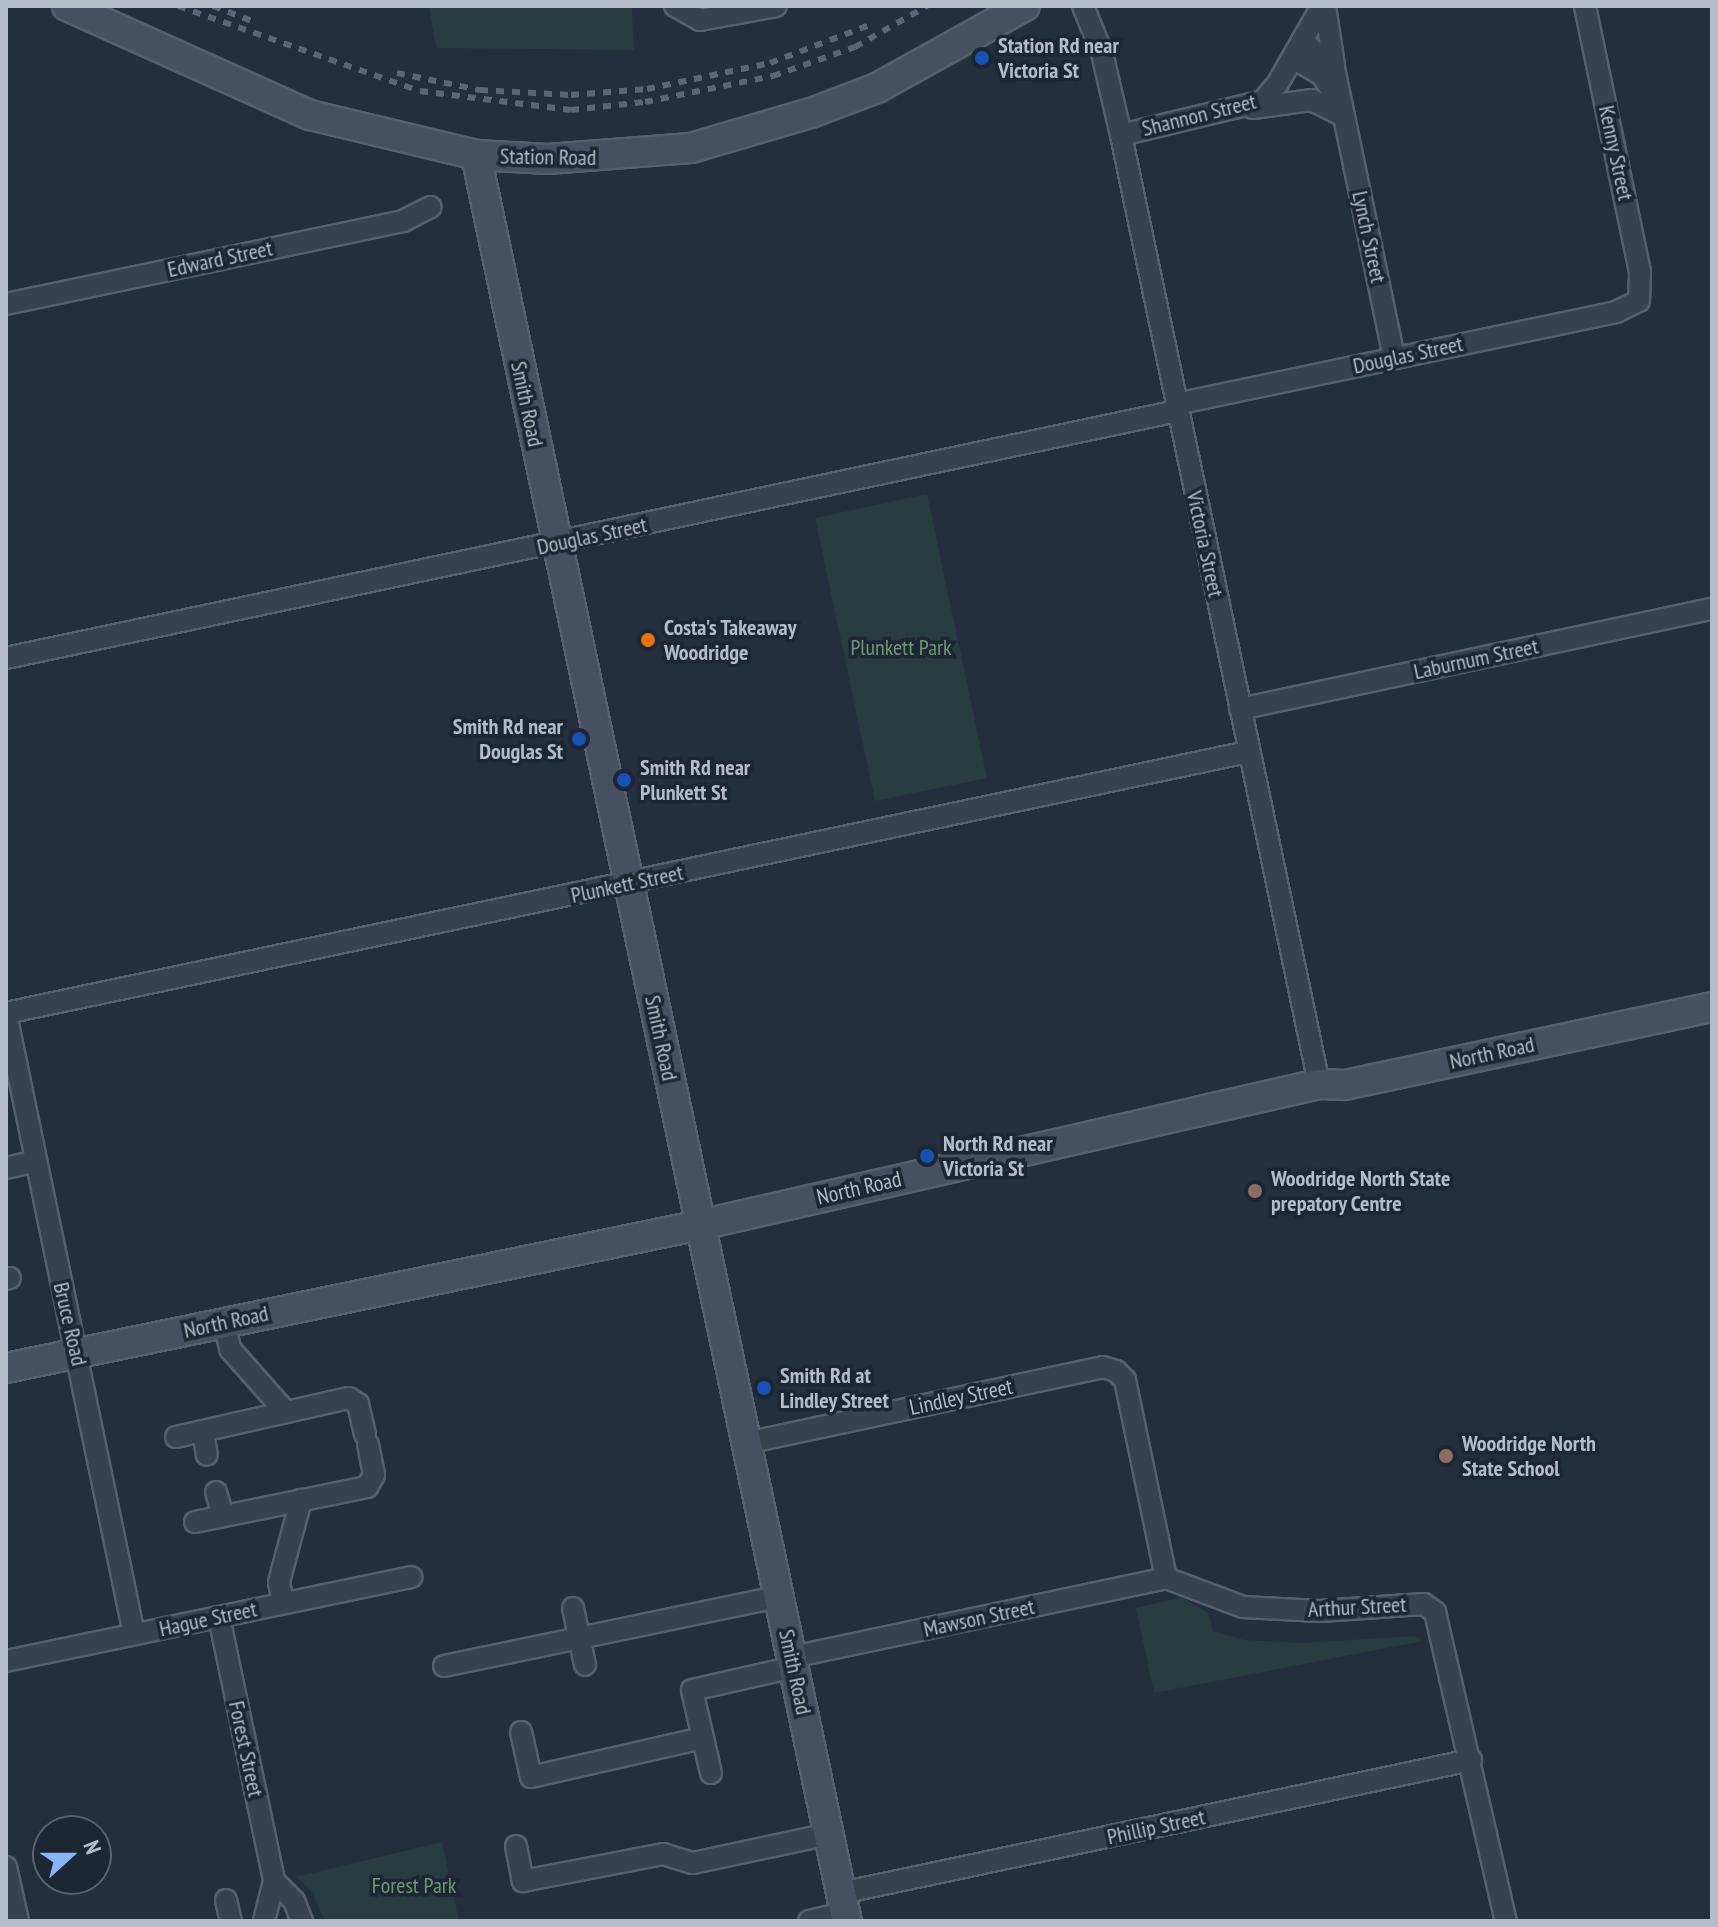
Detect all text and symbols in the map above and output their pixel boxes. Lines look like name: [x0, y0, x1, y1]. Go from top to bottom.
place label: Station Rd near Victoria St: [998, 32, 1119, 84]
marker: Station Rd near Victoria St: [973, 49, 991, 67]
street label: Shannon Street: [1139, 88, 1259, 142]
street label: Kenny Street: [1593, 103, 1639, 203]
street label: Station Road: [500, 143, 596, 171]
street label: Lynch Street: [1346, 189, 1392, 285]
street label: Edward Street: [165, 235, 275, 283]
street label: Douglas Street: [1351, 330, 1465, 380]
street label: Smith Road: [505, 359, 549, 449]
street label: Victoria Street: [1181, 488, 1229, 600]
street label: Douglas Street: [535, 511, 649, 561]
place label: Costa's Takeaway Woodridge: [664, 614, 797, 666]
marker: Costa's Takeaway Woodridge: [639, 631, 657, 649]
street label: Laburnum Street: [1411, 633, 1541, 685]
park label: Plunkett Park: [850, 635, 952, 661]
place label: Smith Rd near Douglas St: [453, 713, 563, 764]
marker: Smith Rd near Douglas St: [570, 730, 588, 748]
place label: Smith Rd near Plunkett St: [640, 754, 750, 806]
marker: Smith Rd near Plunkett St: [615, 771, 633, 789]
street label: Plunkett Street: [569, 859, 685, 909]
street label: Smith Road: [639, 993, 683, 1083]
street label: North Road: [1447, 1031, 1537, 1075]
place label: North Rd near Victoria St: [943, 1130, 1053, 1182]
marker: North Rd near Victoria St: [918, 1147, 936, 1165]
street label: North Road: [814, 1165, 904, 1211]
place label: Woodridge North State prepatory Centre: [1271, 1165, 1450, 1216]
marker: Woodridge North State prepatory Centre: [1246, 1182, 1264, 1200]
street label: Bruce Road: [48, 1280, 92, 1368]
street label: North Road: [181, 1300, 271, 1344]
place label: Smith Rd at Lindley Street: [780, 1362, 890, 1414]
street label: Lindley Street: [907, 1373, 1015, 1421]
marker: Smith Rd at Lindley Street: [755, 1379, 773, 1397]
place label: Woodridge North State School: [1462, 1430, 1596, 1482]
marker: Woodridge North State School: [1437, 1447, 1455, 1465]
street label: Arthur Street: [1307, 1591, 1407, 1623]
street label: Mawson Street: [921, 1593, 1037, 1643]
street label: Hague Street: [157, 1596, 259, 1642]
street label: Smith Road: [773, 1627, 817, 1717]
street label: Forest Street: [223, 1699, 269, 1799]
street label: Phillip Street: [1105, 1804, 1207, 1850]
north arrow: [32, 1815, 112, 1895]
text: N: [77, 1837, 108, 1858]
park label: Forest Park: [372, 1873, 456, 1899]

